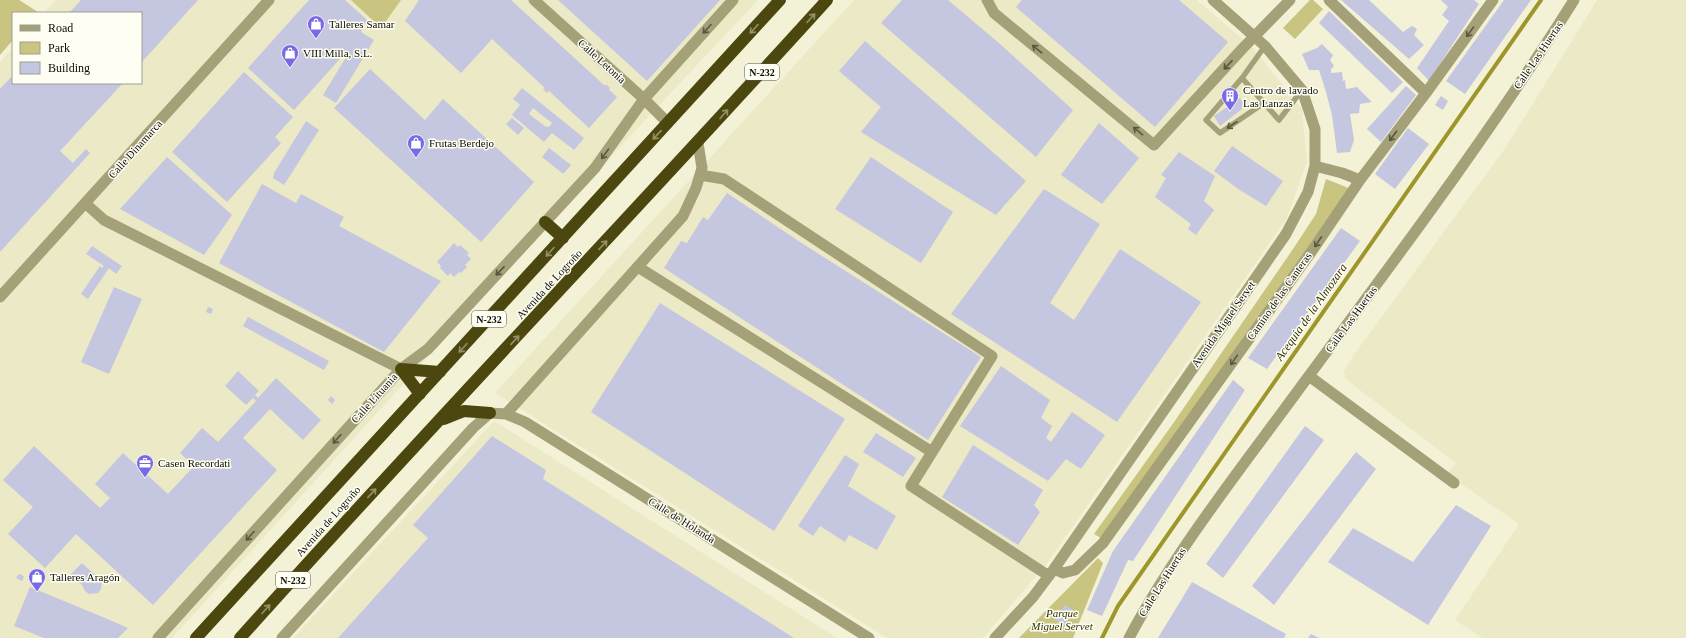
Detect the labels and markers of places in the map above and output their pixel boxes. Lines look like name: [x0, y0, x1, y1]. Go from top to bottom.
shop icon: Talleres Samar: [306, 14, 326, 39]
place label: Talleres Samar: [329, 18, 395, 30]
shop icon: VIII Milla, S.L.: [280, 43, 300, 68]
place label: VIII Milla, S.L.: [303, 47, 373, 59]
place label: Centro de lavado Las Lanzas: [1243, 84, 1319, 109]
building icon: Centro de lavado Las Lanzas: [1220, 86, 1240, 111]
shop icon: Frutas Berdejo: [406, 133, 426, 158]
place label: Frutas Berdejo: [429, 137, 495, 149]
office icon: Casen Recordati: [135, 453, 155, 478]
place label: Casen Recordati: [158, 457, 230, 469]
shop icon: Talleres Aragón: [27, 567, 47, 592]
place label: Talleres Aragón: [50, 571, 120, 583]

